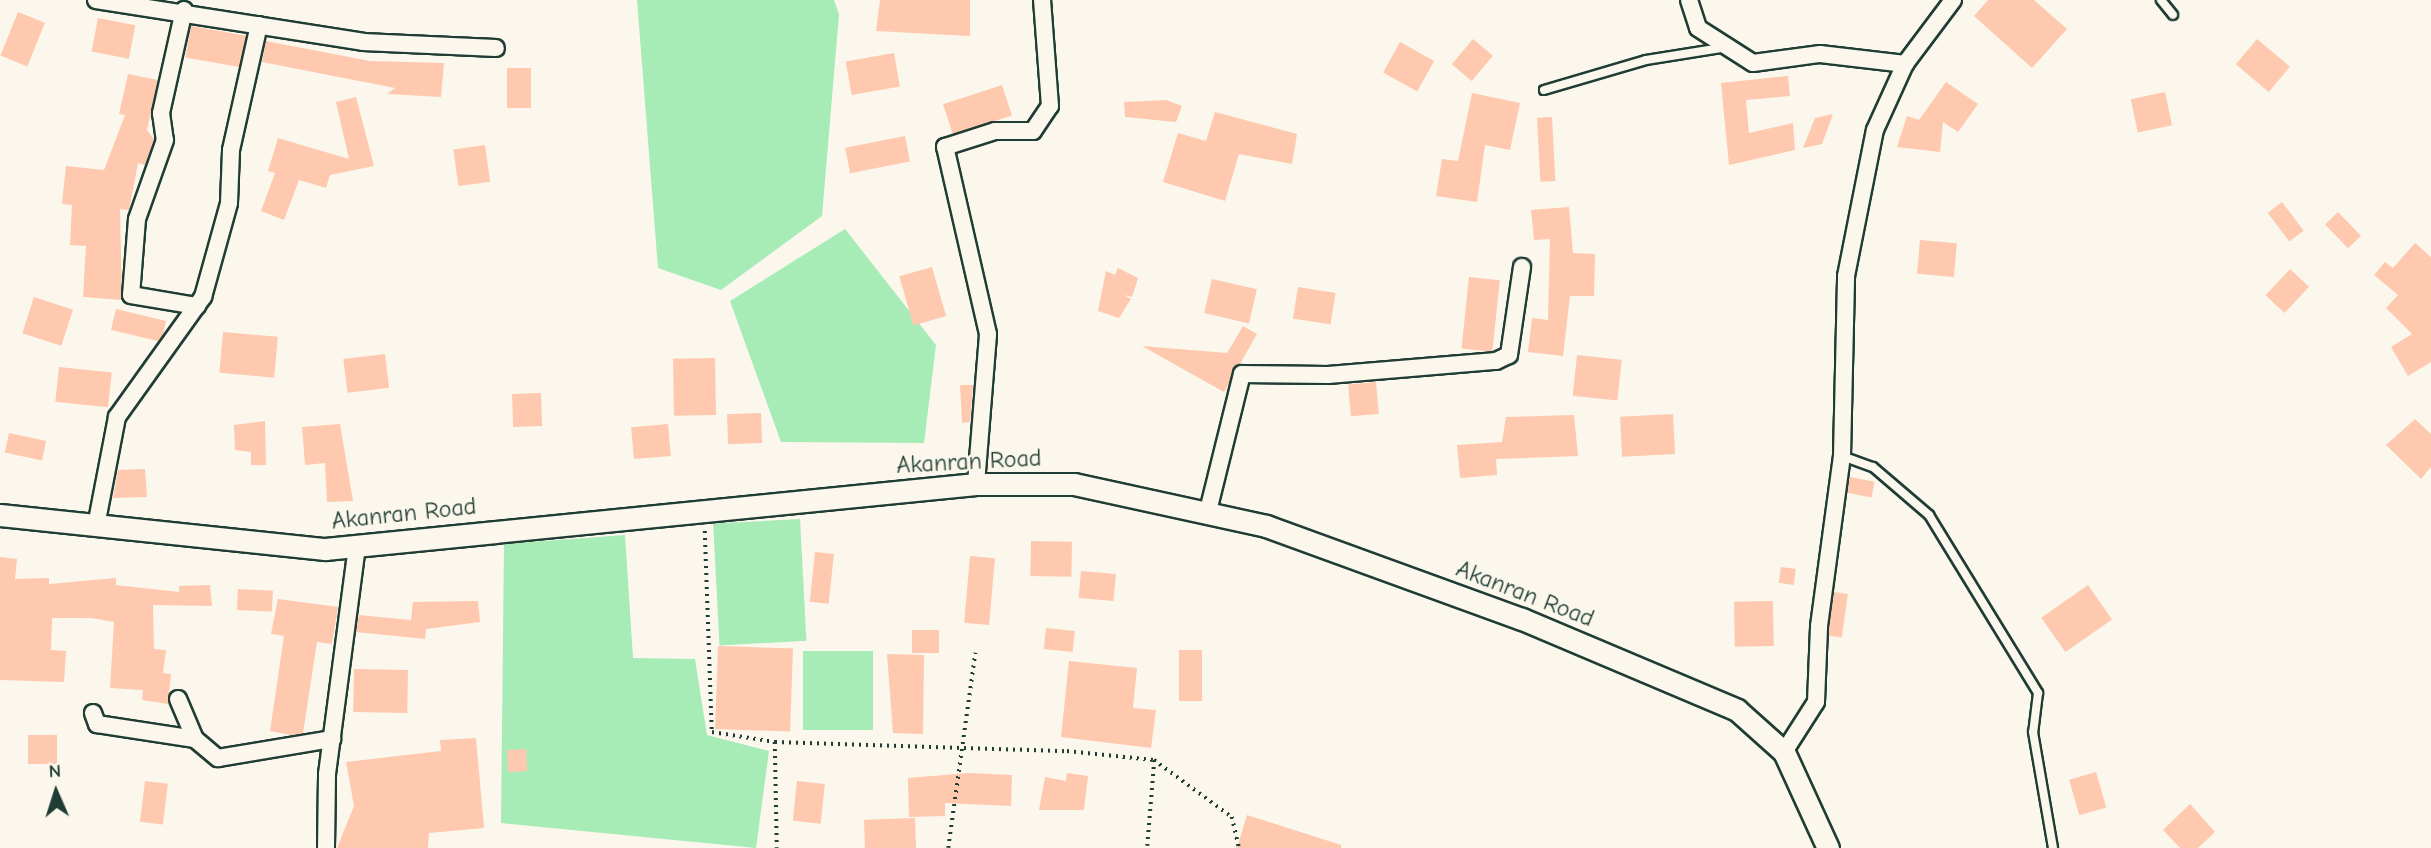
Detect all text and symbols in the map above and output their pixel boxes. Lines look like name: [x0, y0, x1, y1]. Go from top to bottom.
street label: Akanran Road: [896, 444, 1042, 480]
street label: Akanran Road: [330, 492, 478, 536]
street label: Akanran Road: [1452, 555, 1598, 633]
north arrow: [21, 757, 91, 827]
text: N: [48, 760, 62, 782]

